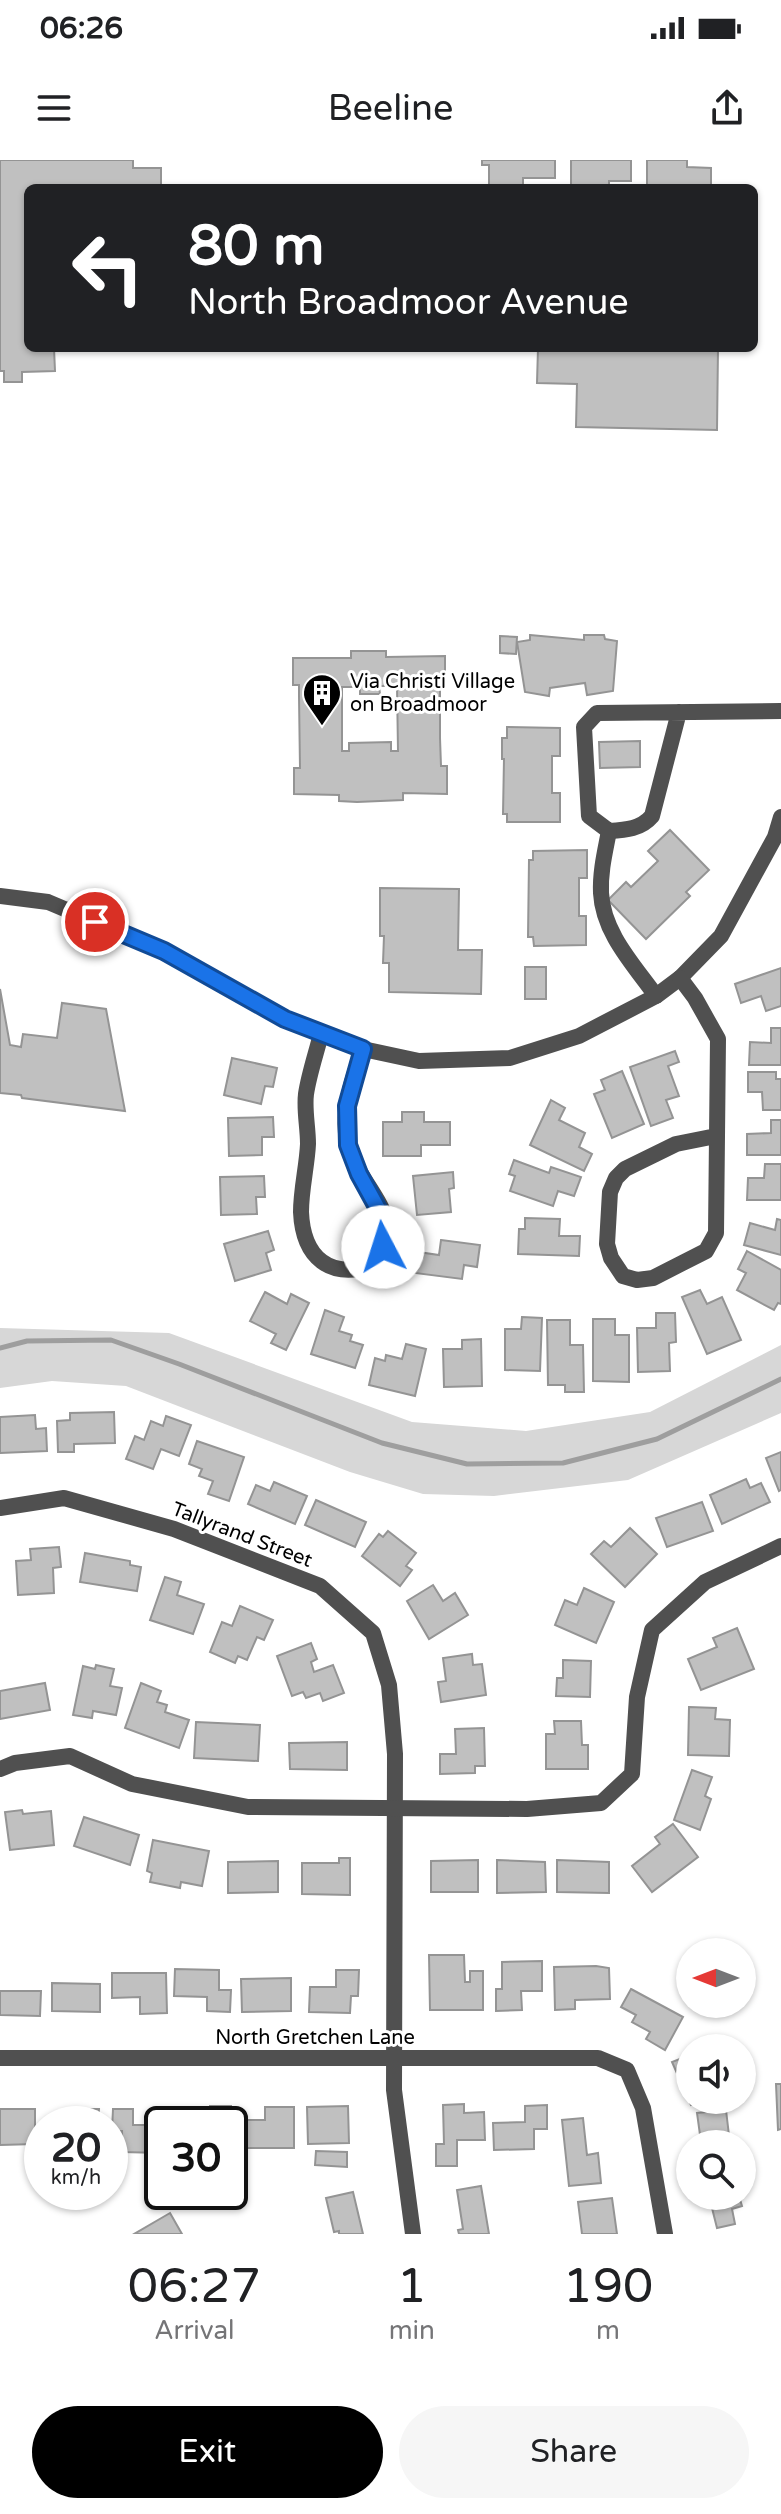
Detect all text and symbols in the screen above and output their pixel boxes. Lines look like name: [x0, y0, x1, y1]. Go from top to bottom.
text: 06:26: [40, 10, 123, 47]
icon: menu: [32, 86, 76, 130]
icon: share: [705, 86, 749, 130]
text: Beeline: [328, 87, 453, 130]
text: 80 m: [188, 213, 324, 280]
icon: left: [56, 216, 160, 320]
text: North Broadmoor Avenue: [188, 281, 629, 324]
place label: Via Christi Village on Broadmoor: [350, 670, 515, 717]
building icon: Via Christi Village on Broadmoor: [301, 672, 343, 727]
pin: [61, 888, 129, 956]
icon: arrive: [73, 900, 117, 944]
position arrow: [341, 1205, 425, 1289]
street label: Tallyrand Street: [168, 1497, 316, 1573]
north arrow: [676, 1938, 756, 2018]
map controls: [676, 1938, 756, 2210]
street label: North Gretchen Lane: [215, 2026, 415, 2050]
button: sound: [676, 2034, 756, 2114]
speed limit sign: 30: [144, 2106, 248, 2210]
text: 20: [51, 2124, 101, 2172]
button: search: [676, 2130, 756, 2210]
text: km/h: [51, 2166, 101, 2190]
text: 06:27: [128, 2258, 261, 2316]
text: 1: [397, 2258, 427, 2316]
text: 190: [563, 2258, 653, 2316]
text: Arrival: [154, 2315, 235, 2346]
text: min: [389, 2315, 435, 2346]
text: m: [596, 2315, 620, 2346]
button: Exit: [32, 2406, 383, 2498]
button: Share: [399, 2406, 749, 2498]

